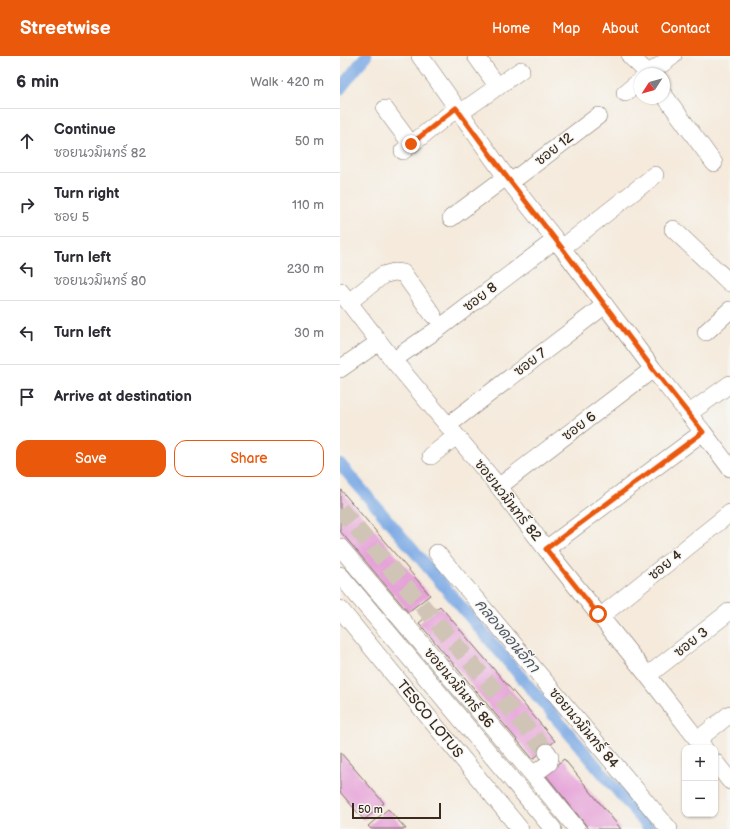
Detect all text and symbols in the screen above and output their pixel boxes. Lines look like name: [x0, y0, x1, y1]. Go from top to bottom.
text: Streetwise: [20, 17, 111, 40]
text: Home: [492, 20, 530, 37]
text: Map: [552, 20, 580, 37]
text: About: [602, 20, 639, 37]
text: Contact: [661, 20, 710, 37]
north arrow: [634, 68, 670, 104]
text: 6 min: [16, 72, 59, 92]
text: Walk · 420 m: [250, 74, 324, 90]
text: Continue: [54, 120, 116, 139]
street label: ซอย 12: [532, 128, 577, 169]
icon: ahead: [16, 130, 38, 152]
text: 50 m: [295, 133, 324, 149]
route end: [402, 135, 420, 153]
text: ซอยนวมินทร์ 82: [54, 145, 146, 161]
text: Turn right: [54, 184, 119, 203]
icon: right: [16, 194, 38, 216]
text: 110 m: [292, 197, 324, 213]
text: ซอย 5: [54, 209, 89, 225]
text: Turn left: [54, 248, 111, 267]
icon: left: [16, 258, 38, 280]
text: 230 m: [287, 261, 324, 277]
text: ซอยนวมินทร์ 80: [54, 273, 146, 289]
street label: ซอย 8: [460, 279, 500, 315]
icon: left: [16, 322, 38, 344]
text: Turn left: [54, 323, 111, 342]
text: 30 m: [294, 325, 324, 341]
street label: ซอย 7: [510, 344, 550, 380]
icon: arrive: [16, 386, 38, 408]
text: Arrive at destination: [54, 387, 192, 406]
street label: ซอย 6: [559, 407, 600, 444]
button: Save: [16, 440, 166, 477]
button: Share: [174, 440, 324, 477]
street label: ซอยนวมินทร์ 82: [471, 455, 546, 545]
street label: ซอย 4: [645, 546, 686, 584]
water label: คลองดอนอีกา: [471, 595, 545, 678]
route start: [589, 605, 607, 623]
street label: ซอย 3: [671, 623, 711, 661]
street label: ซอยนวมินทร์ 86: [421, 644, 499, 732]
street label: TESCO LOTUS: [393, 677, 467, 761]
street label: ซอยนวมินทร์ 84: [546, 684, 624, 772]
map controls: [682, 745, 718, 817]
button: +: [682, 745, 718, 781]
button: −: [682, 781, 718, 817]
scale bar: [352, 801, 441, 820]
text: 50 m: [358, 803, 383, 816]

